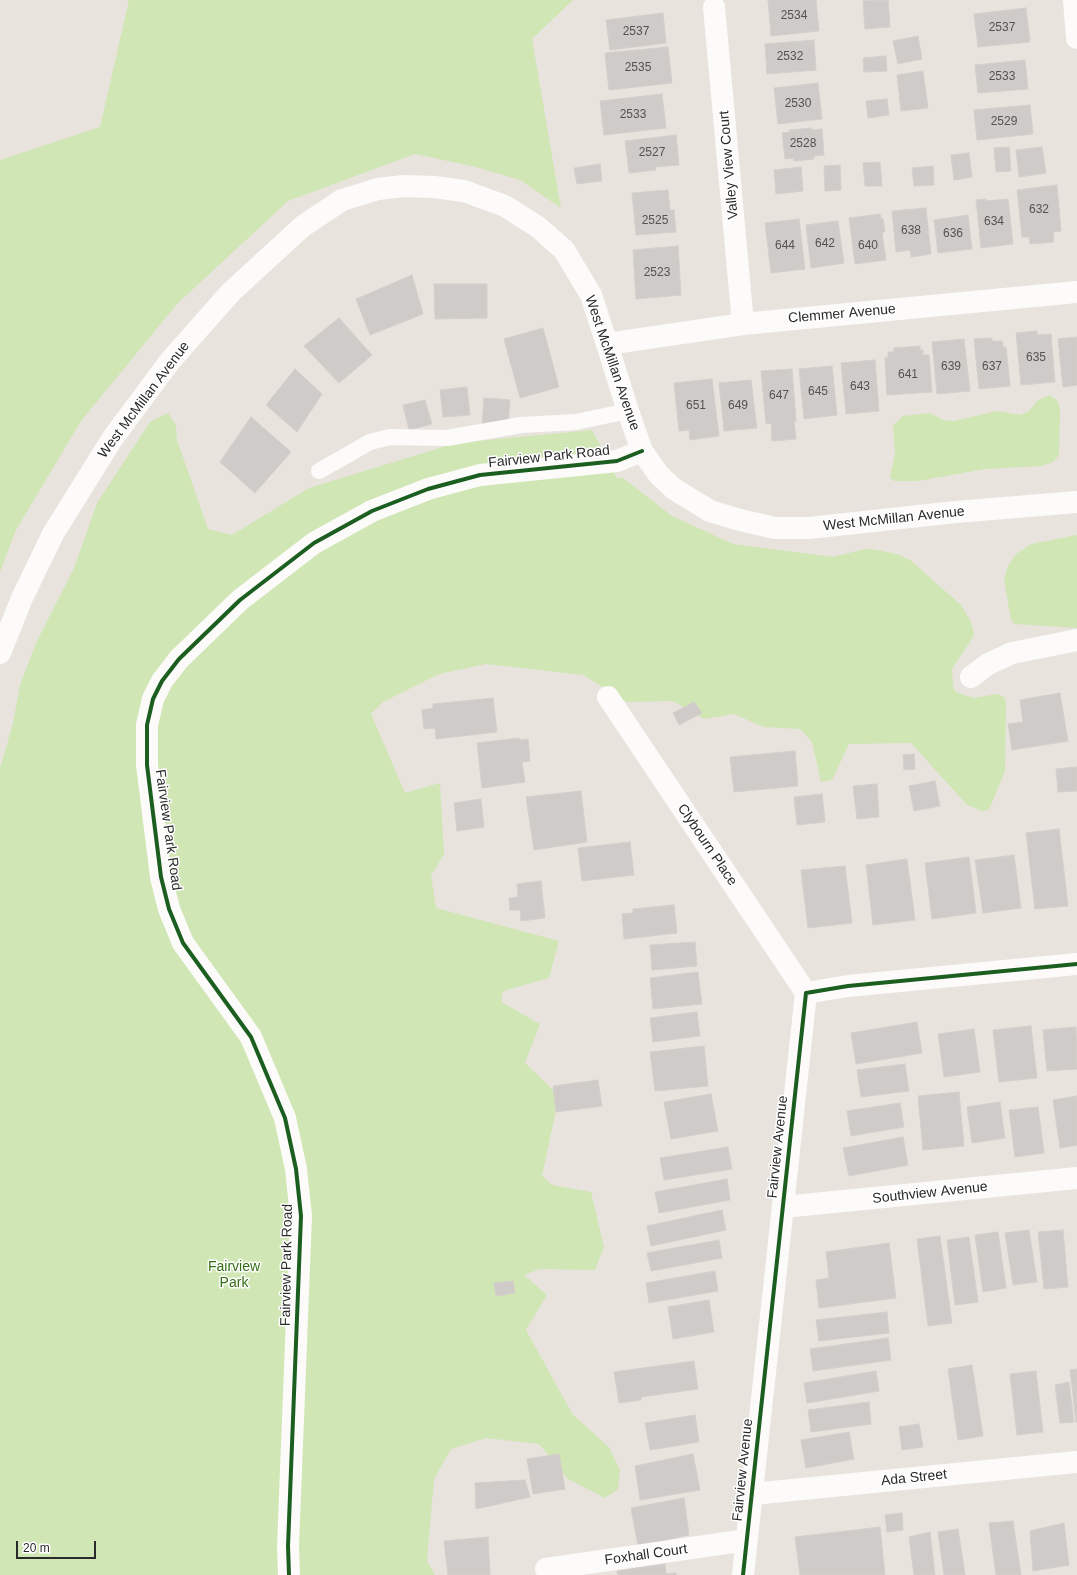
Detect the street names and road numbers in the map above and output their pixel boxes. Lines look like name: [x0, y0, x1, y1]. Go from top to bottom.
street label: Valley View Court: [716, 110, 742, 220]
street label: West McMillan Avenue: [581, 293, 643, 433]
street label: Clemmer Avenue: [788, 301, 896, 327]
street label: West McMillan Avenue: [95, 338, 193, 462]
street label: Fairview Park Road: [487, 442, 611, 472]
street label: West McMillan Avenue: [823, 503, 965, 535]
street label: Fairview Park Road: [151, 768, 185, 892]
street label: Clybourn Place: [673, 801, 741, 889]
street label: Fairview Avenue: [764, 1095, 792, 1199]
street label: Southview Avenue: [872, 1179, 988, 1207]
street label: Fairview Park Road: [278, 1204, 296, 1326]
street label: Fairview Avenue: [729, 1418, 757, 1522]
street label: Ada Street: [880, 1466, 948, 1490]
street label: Foxhall Court: [604, 1541, 688, 1569]

